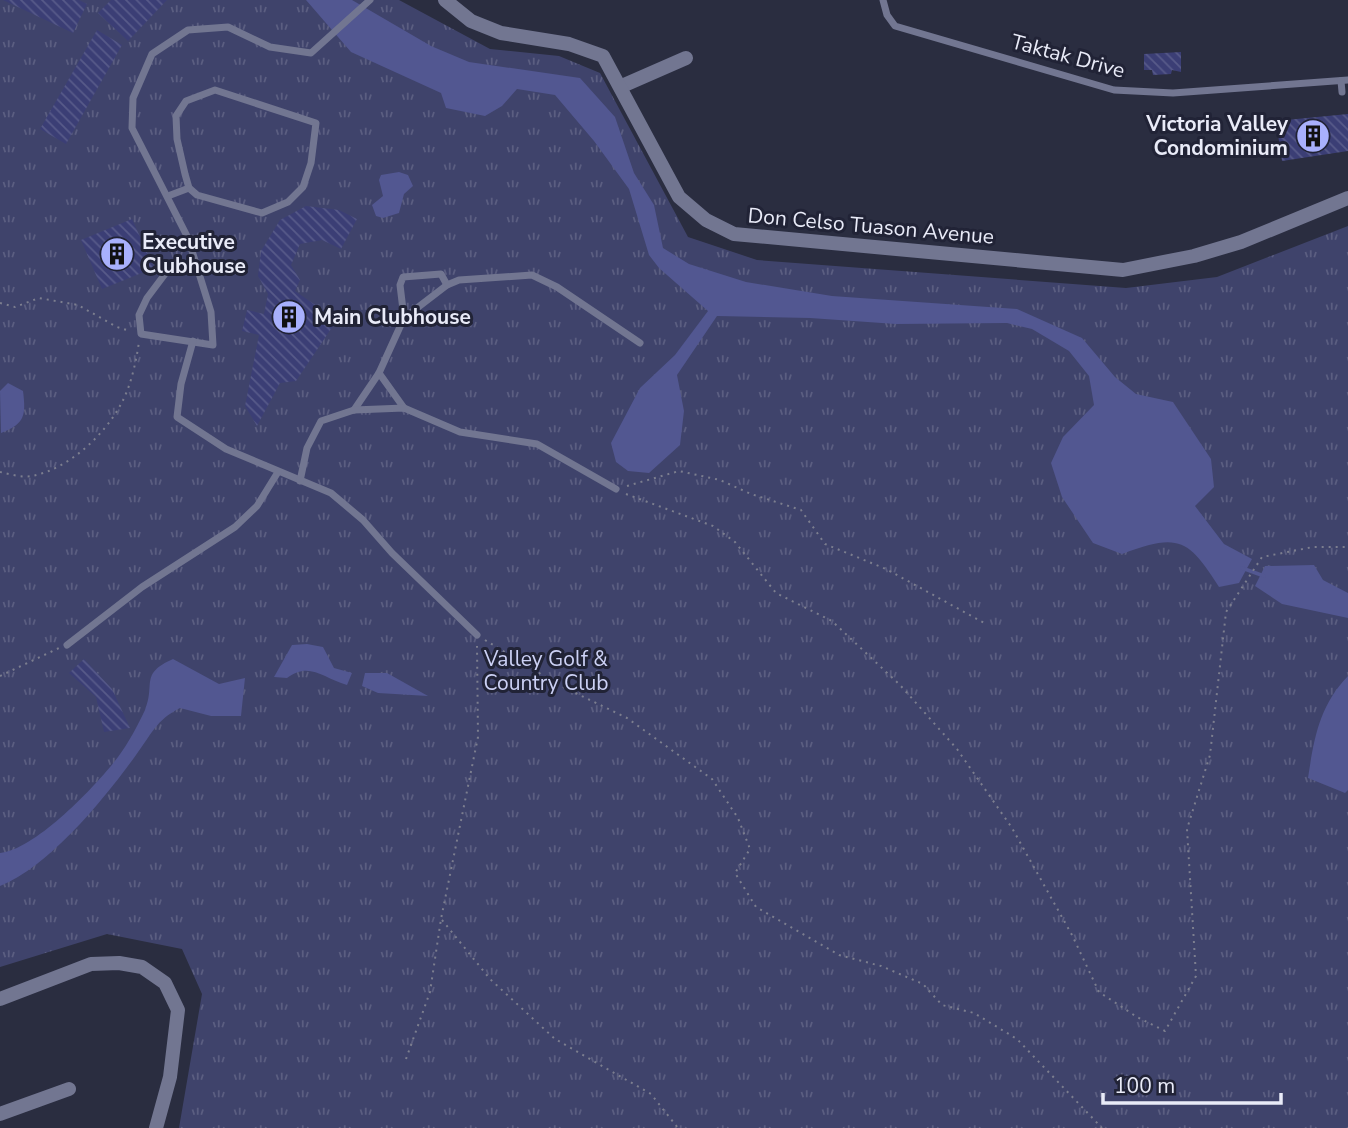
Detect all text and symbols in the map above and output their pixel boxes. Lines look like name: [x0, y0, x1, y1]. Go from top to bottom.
street label: Taktak Drive: [1008, 27, 1128, 85]
place label: Victoria Valley Condominium: [1145, 110, 1289, 162]
building icon: Victoria Valley Condominium: [1294, 117, 1332, 155]
street label: Don Celso Tuason Avenue: [747, 201, 995, 251]
place label: Executive Clubhouse: [142, 228, 246, 280]
building icon: Executive Clubhouse: [98, 235, 136, 273]
building icon: Main Clubhouse: [270, 298, 308, 336]
place label: Main Clubhouse: [314, 303, 471, 331]
park label: Valley Golf & Country Club: [483, 645, 608, 697]
scale bar: [1103, 1062, 1282, 1106]
text: 100 m: [1114, 1072, 1175, 1100]

